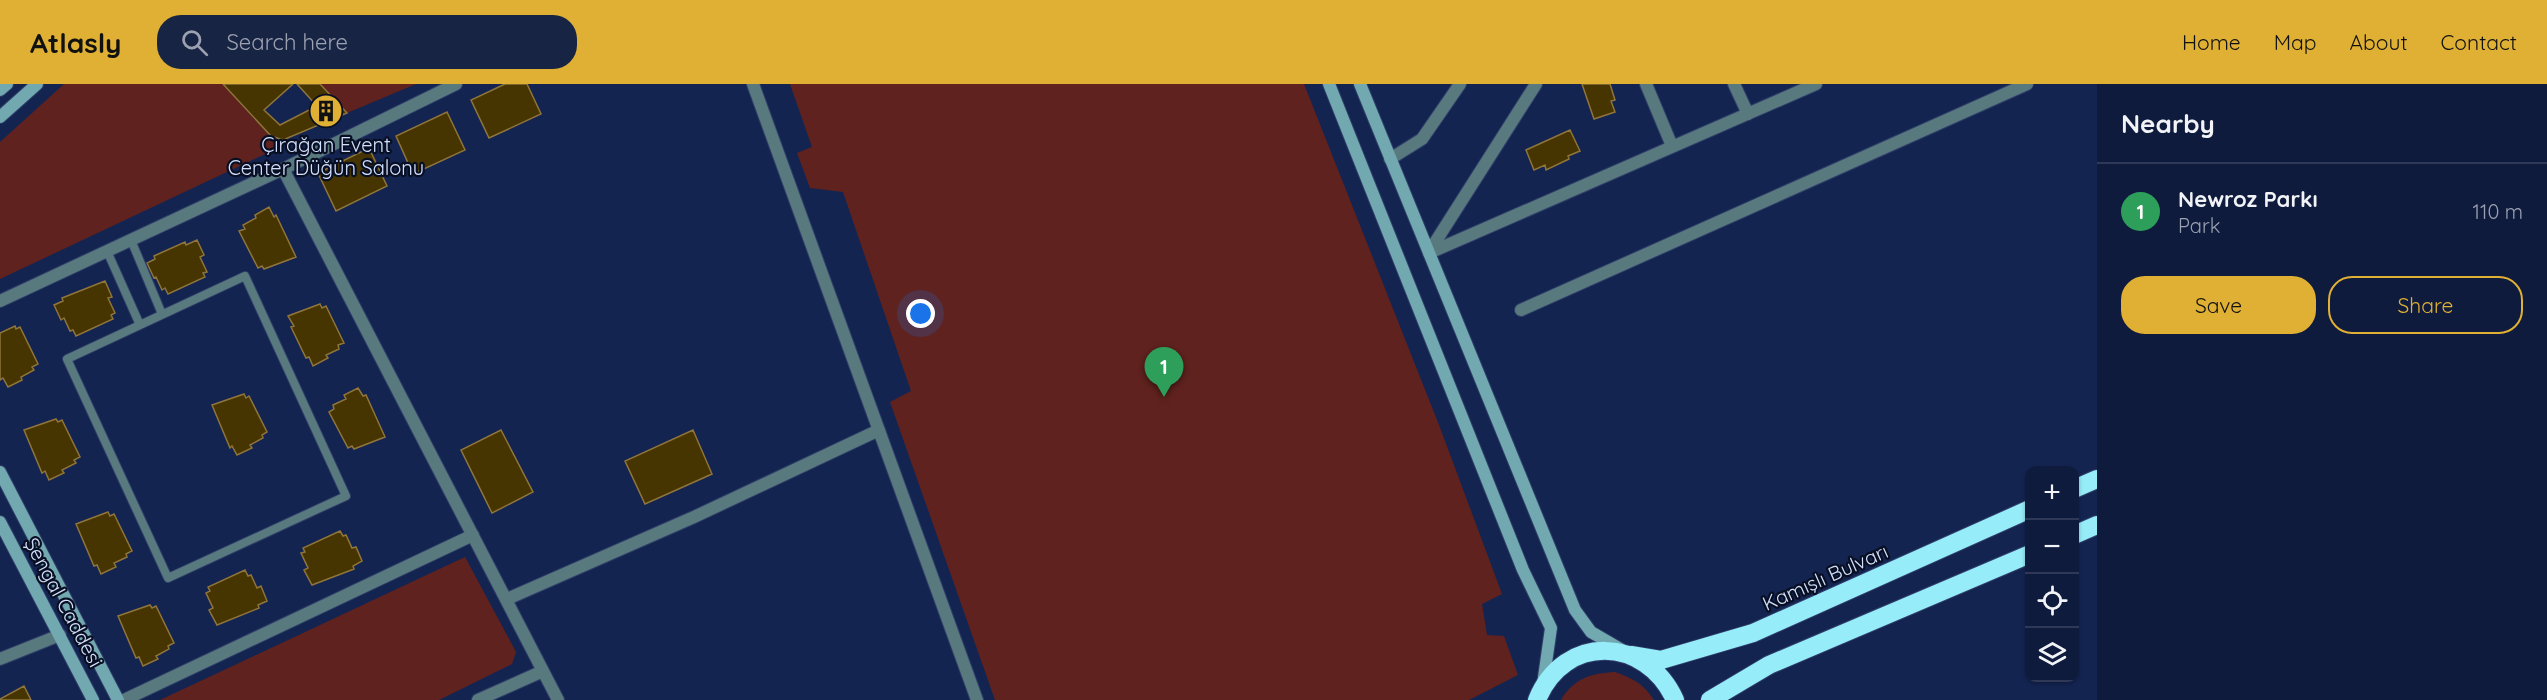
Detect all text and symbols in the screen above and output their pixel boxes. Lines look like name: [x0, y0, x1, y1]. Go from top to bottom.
search box: [157, 15, 577, 69]
text: Atlasly: [30, 25, 121, 60]
icon: search: [178, 26, 211, 59]
text: Search here: [226, 28, 348, 56]
text: Home: [2182, 29, 2241, 55]
text: Map: [2274, 29, 2317, 55]
text: About: [2350, 29, 2408, 55]
text: Contact: [2441, 29, 2517, 55]
building icon: Çırağan Event Center Düğün Salonu: [308, 93, 344, 129]
text: Nearby: [2121, 107, 2215, 140]
place label: Çırağan Event Center Düğün Salonu: [228, 132, 424, 180]
text: Newroz Parkı: [2178, 185, 2318, 213]
text: 1: [2137, 199, 2144, 224]
text: 110 m: [2473, 199, 2523, 224]
text: Park: [2178, 213, 2220, 238]
button: Save: [2121, 276, 2316, 334]
button: Share: [2328, 276, 2523, 334]
your location: [906, 299, 935, 328]
pin: 1: [1144, 348, 1184, 397]
map controls: [2025, 466, 2079, 682]
button: +: [2025, 466, 2079, 520]
button: −: [2025, 520, 2079, 574]
street label: Şengal Caddesi: [19, 533, 109, 671]
street label: Kamışlı Bulvarı: [1758, 538, 1892, 616]
button: locate: [2025, 574, 2079, 628]
button: layers: [2025, 628, 2079, 682]

